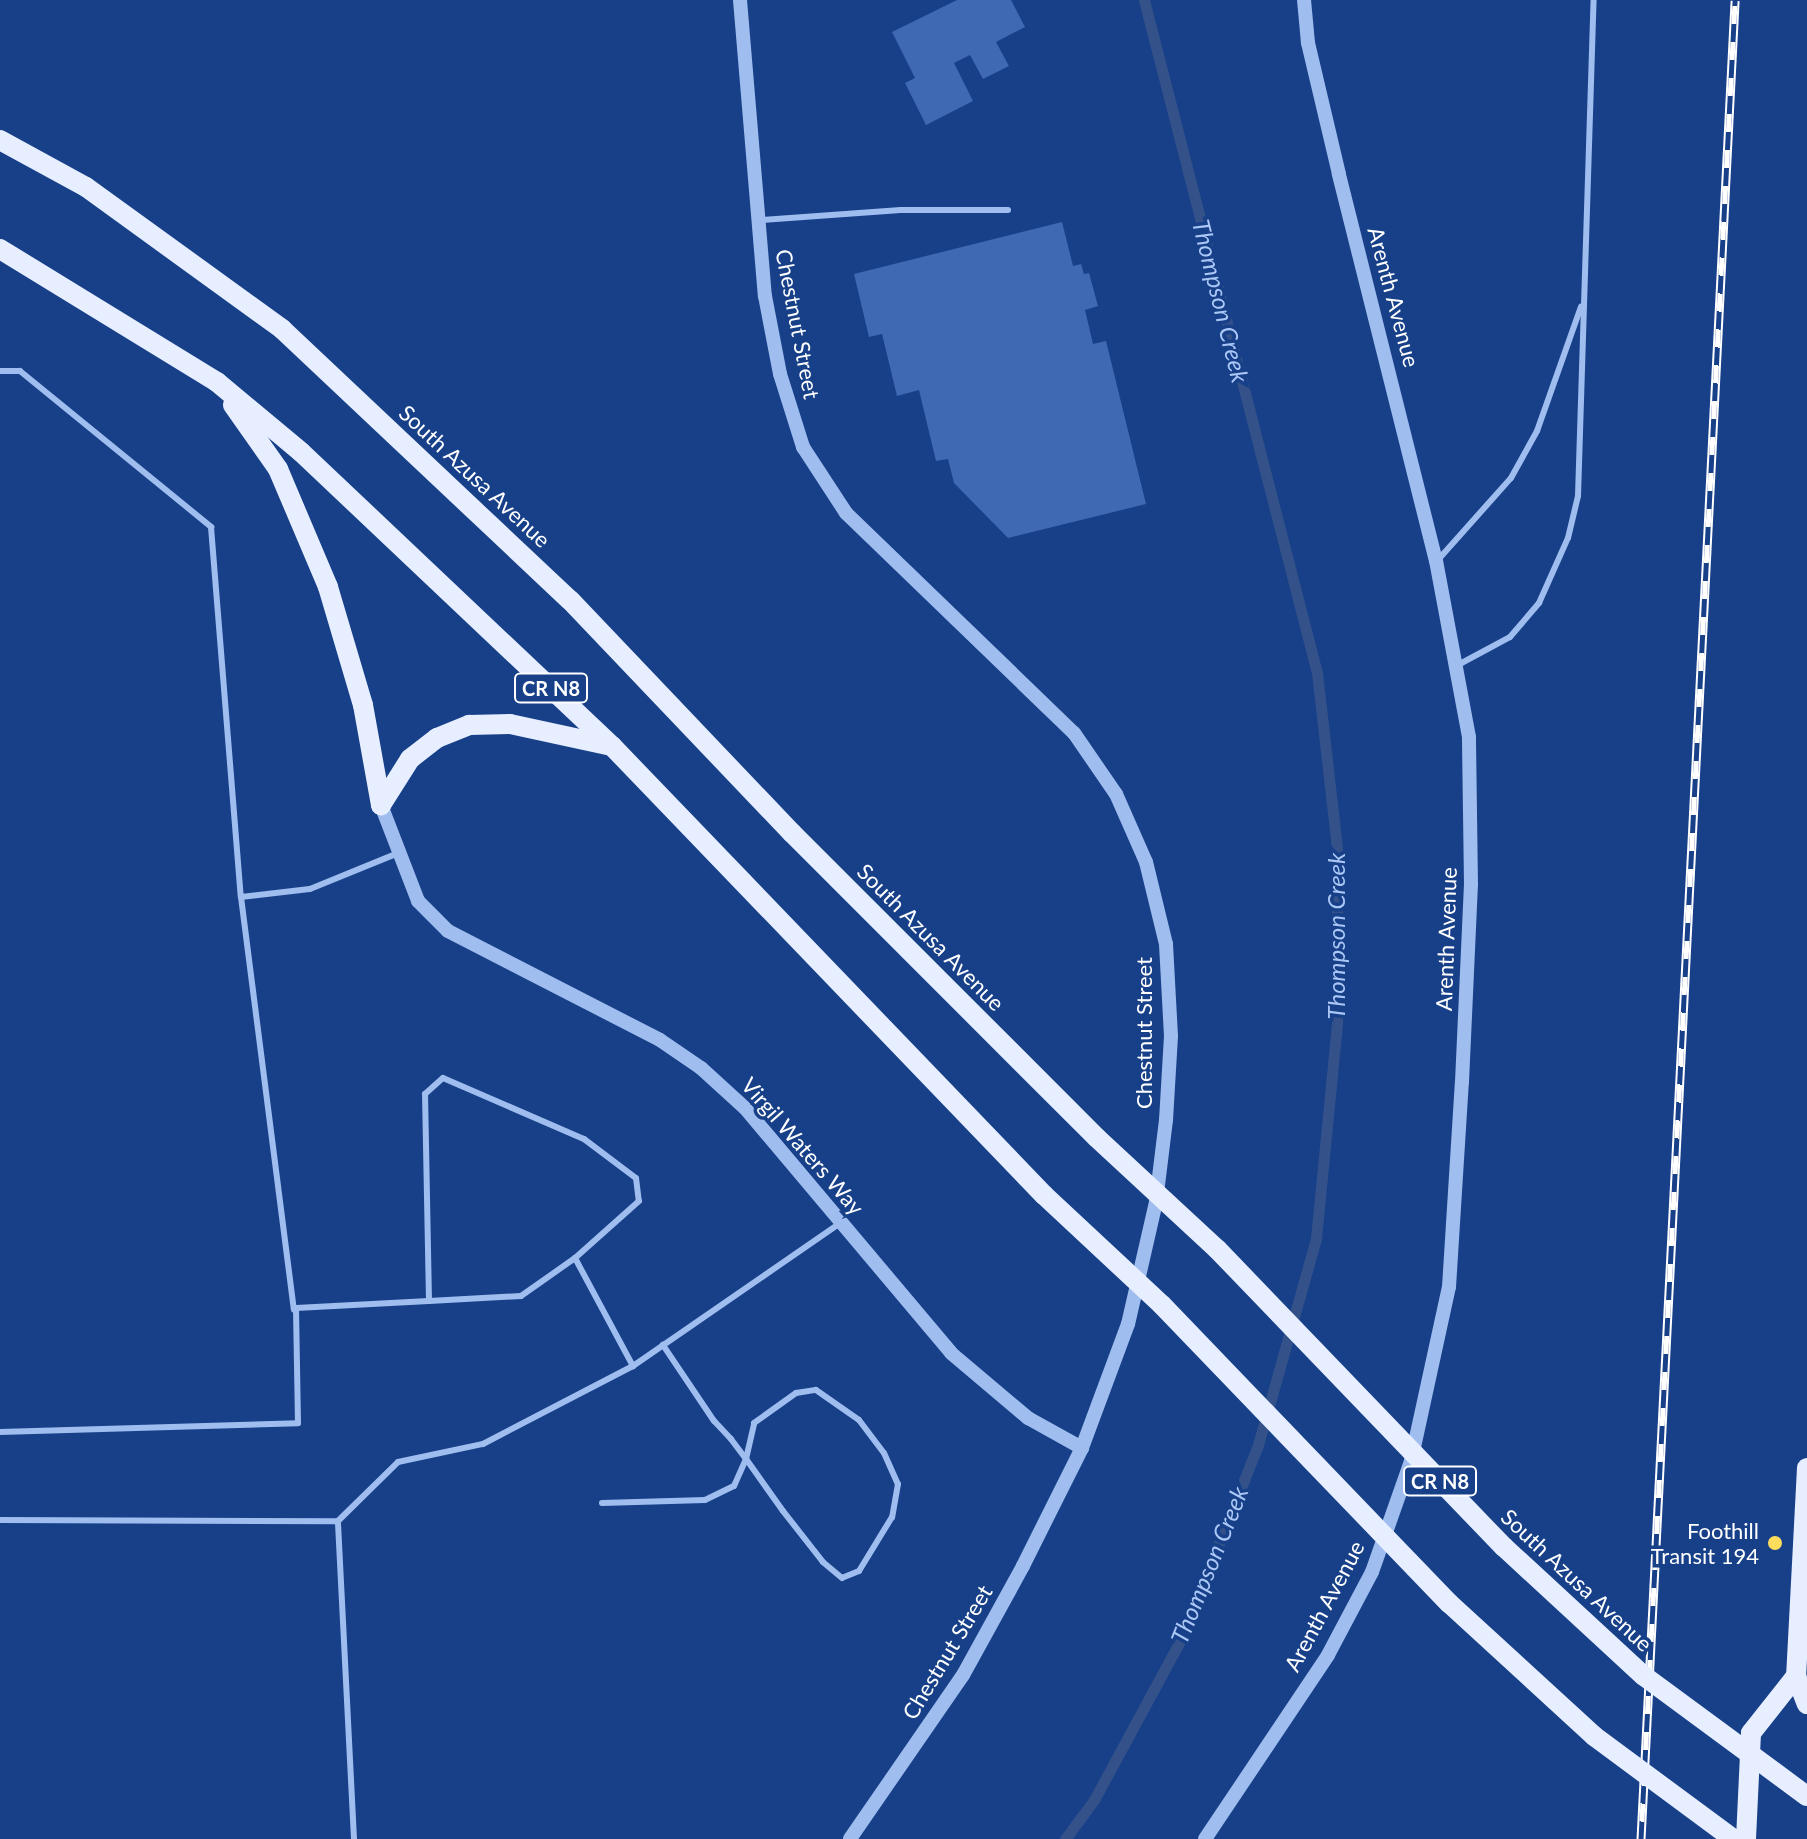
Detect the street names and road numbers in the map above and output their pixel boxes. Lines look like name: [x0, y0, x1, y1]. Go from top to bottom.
street label: Arenth Avenue: [1363, 224, 1425, 370]
street label: Chestnut Street: [771, 247, 825, 401]
street label: South Azusa Avenue: [393, 399, 557, 553]
road number: CR N8: [513, 672, 589, 704]
street label: South Azusa Avenue: [852, 858, 1010, 1016]
street label: Arenth Avenue: [1430, 866, 1462, 1012]
street label: Chestnut Street: [1131, 957, 1157, 1109]
street label: Virgil Waters Way: [736, 1072, 870, 1220]
road number: CR N8: [1402, 1465, 1478, 1497]
street label: South Azusa Avenue: [1495, 1503, 1659, 1657]
street label: Arenth Avenue: [1278, 1536, 1370, 1676]
street label: Chestnut Street: [897, 1580, 997, 1724]

